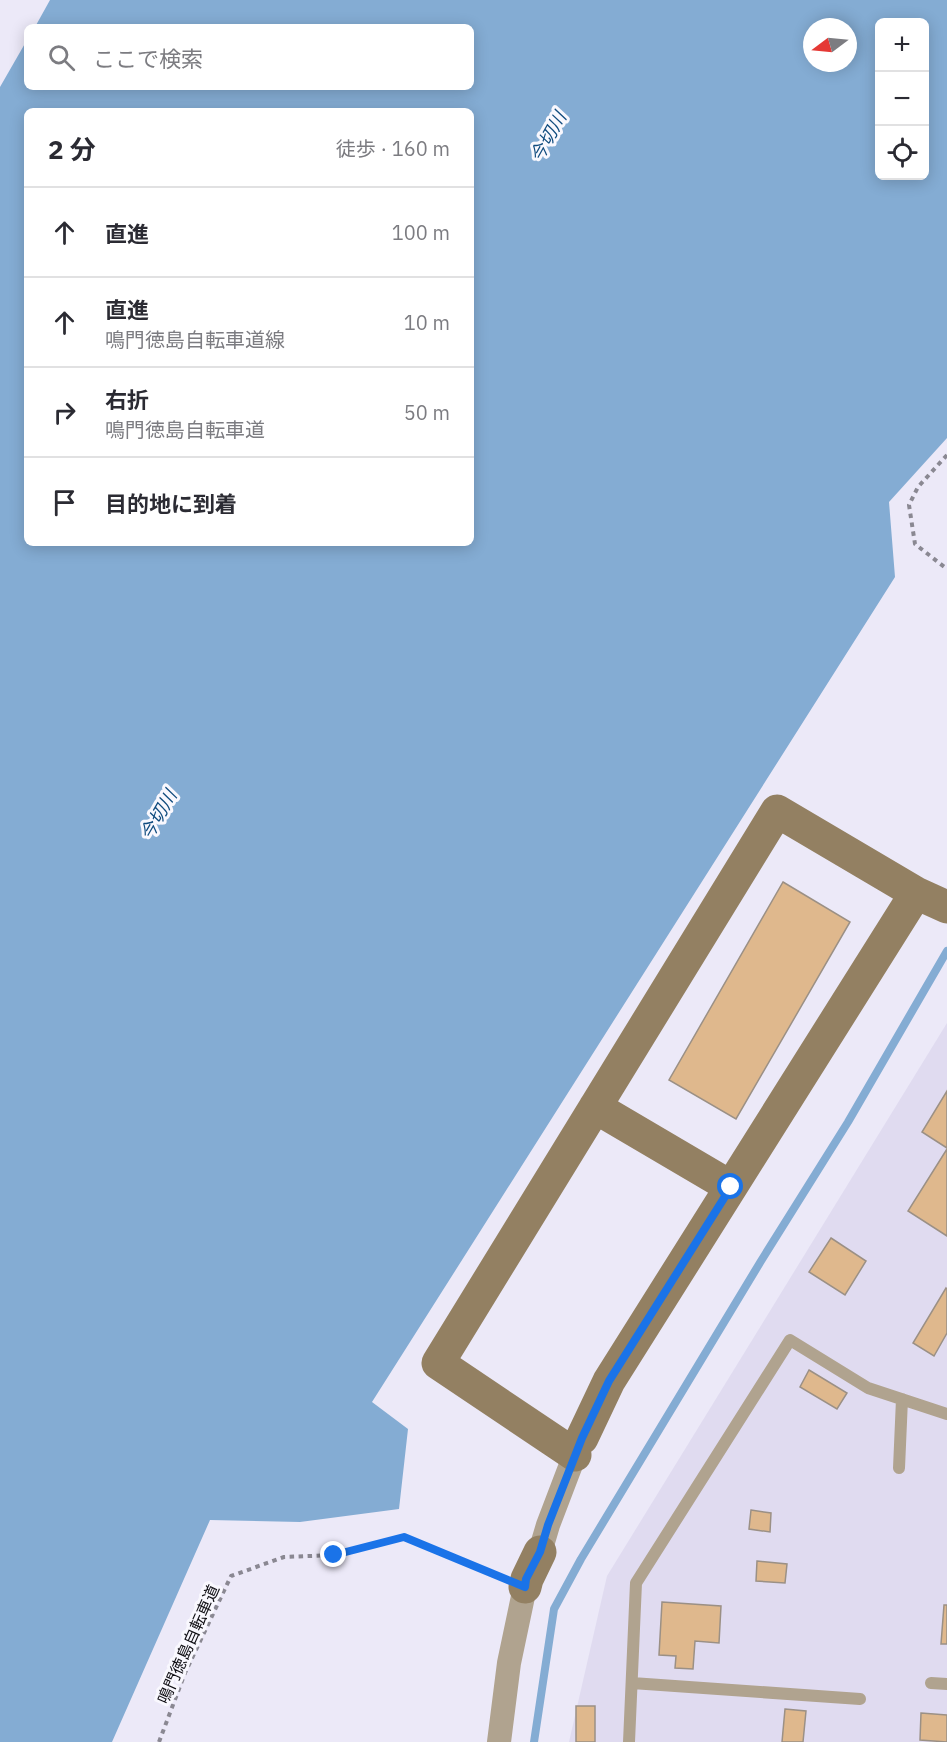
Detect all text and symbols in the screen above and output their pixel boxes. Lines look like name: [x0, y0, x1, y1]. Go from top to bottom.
north arrow: [803, 18, 857, 72]
map controls: [875, 18, 929, 180]
button: +: [875, 18, 929, 72]
search box: [24, 24, 474, 90]
icon: search: [45, 41, 78, 74]
text: ここで検索: [93, 44, 203, 73]
button: −: [875, 72, 929, 126]
water label: 今切川: [525, 106, 572, 166]
button: locate: [875, 126, 929, 180]
text: 2 分: [48, 132, 96, 166]
text: 徒歩 · 160 m: [336, 135, 450, 162]
icon: ahead: [48, 216, 81, 249]
text: 直進: [105, 219, 149, 248]
text: 100 m: [392, 219, 450, 246]
text: 直進: [105, 295, 149, 324]
icon: ahead: [48, 306, 81, 339]
text: 10 m: [404, 309, 450, 336]
text: 鳴門徳島自転車道線: [105, 326, 285, 353]
text: 右折: [105, 385, 149, 414]
icon: right: [48, 396, 81, 429]
text: 50 m: [404, 399, 450, 426]
text: 鳴門徳島自転車道: [105, 416, 265, 443]
icon: arrive: [48, 486, 81, 519]
text: 目的地に到着: [105, 489, 237, 518]
water label: 今切川: [135, 784, 182, 844]
route start: [717, 1173, 743, 1199]
route end: [320, 1541, 346, 1567]
street label: 鳴門徳島自転車道: [153, 1581, 223, 1707]

